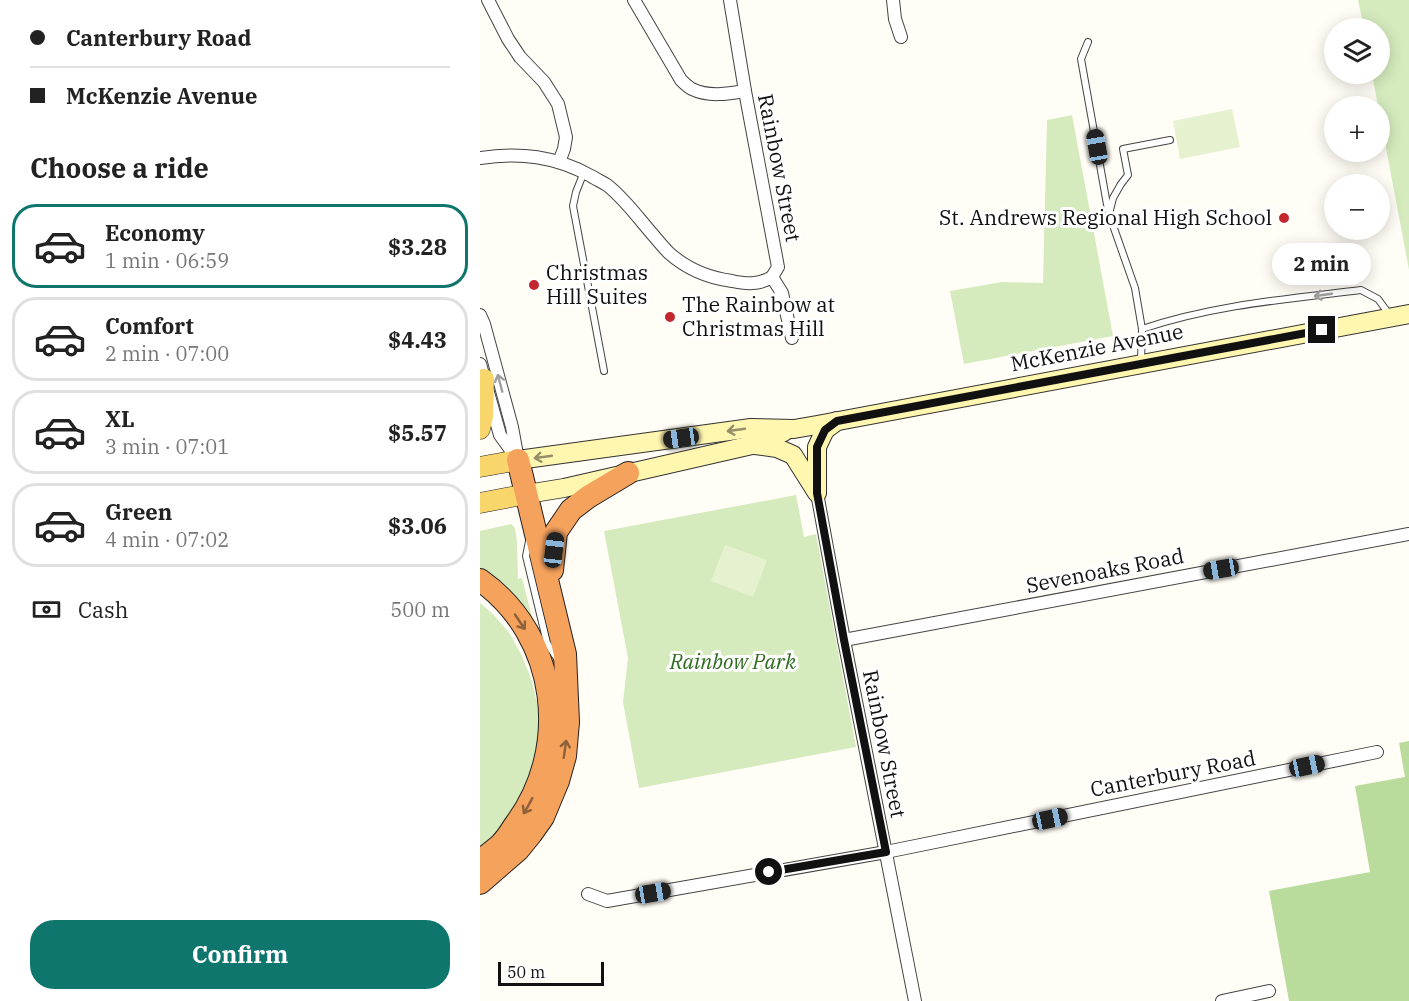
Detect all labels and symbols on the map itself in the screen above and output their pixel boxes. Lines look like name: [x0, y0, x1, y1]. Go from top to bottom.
street label: Rainbow Street: [752, 91, 808, 244]
car: [1085, 128, 1109, 166]
place label: St. Andrews Regional High School: [939, 203, 1272, 231]
marker: St. Andrews Regional High School: [1277, 211, 1291, 225]
callout: 2 min: [1272, 243, 1372, 285]
place label: Christmas Hill Suites: [546, 258, 648, 310]
marker: Christmas Hill Suites: [527, 278, 541, 292]
one-way arrow: [1314, 289, 1334, 300]
place label: The Rainbow at Christmas Hill: [682, 290, 835, 342]
marker: The Rainbow at Christmas Hill: [663, 310, 677, 324]
route end: [1308, 316, 1335, 343]
street label: McKenzie Avenue: [1008, 317, 1186, 377]
one-way arrow: [494, 374, 505, 393]
one-way arrow: [726, 425, 746, 436]
car: [662, 427, 700, 449]
one-way arrow: [533, 451, 553, 462]
car: [543, 531, 565, 569]
street label: Sevenoaks Road: [1023, 541, 1186, 599]
car: [1202, 557, 1240, 581]
one-way arrow: [514, 613, 526, 630]
park label: Rainbow Park: [669, 647, 797, 675]
street label: Rainbow Street: [857, 667, 913, 820]
one-way arrow: [560, 740, 571, 759]
street label: Canterbury Road: [1088, 743, 1258, 803]
car: [1288, 753, 1326, 779]
one-way arrow: [522, 797, 533, 815]
car: [1031, 806, 1069, 832]
route start: [755, 858, 782, 885]
car: [634, 881, 672, 905]
scale bar: [498, 959, 604, 986]

